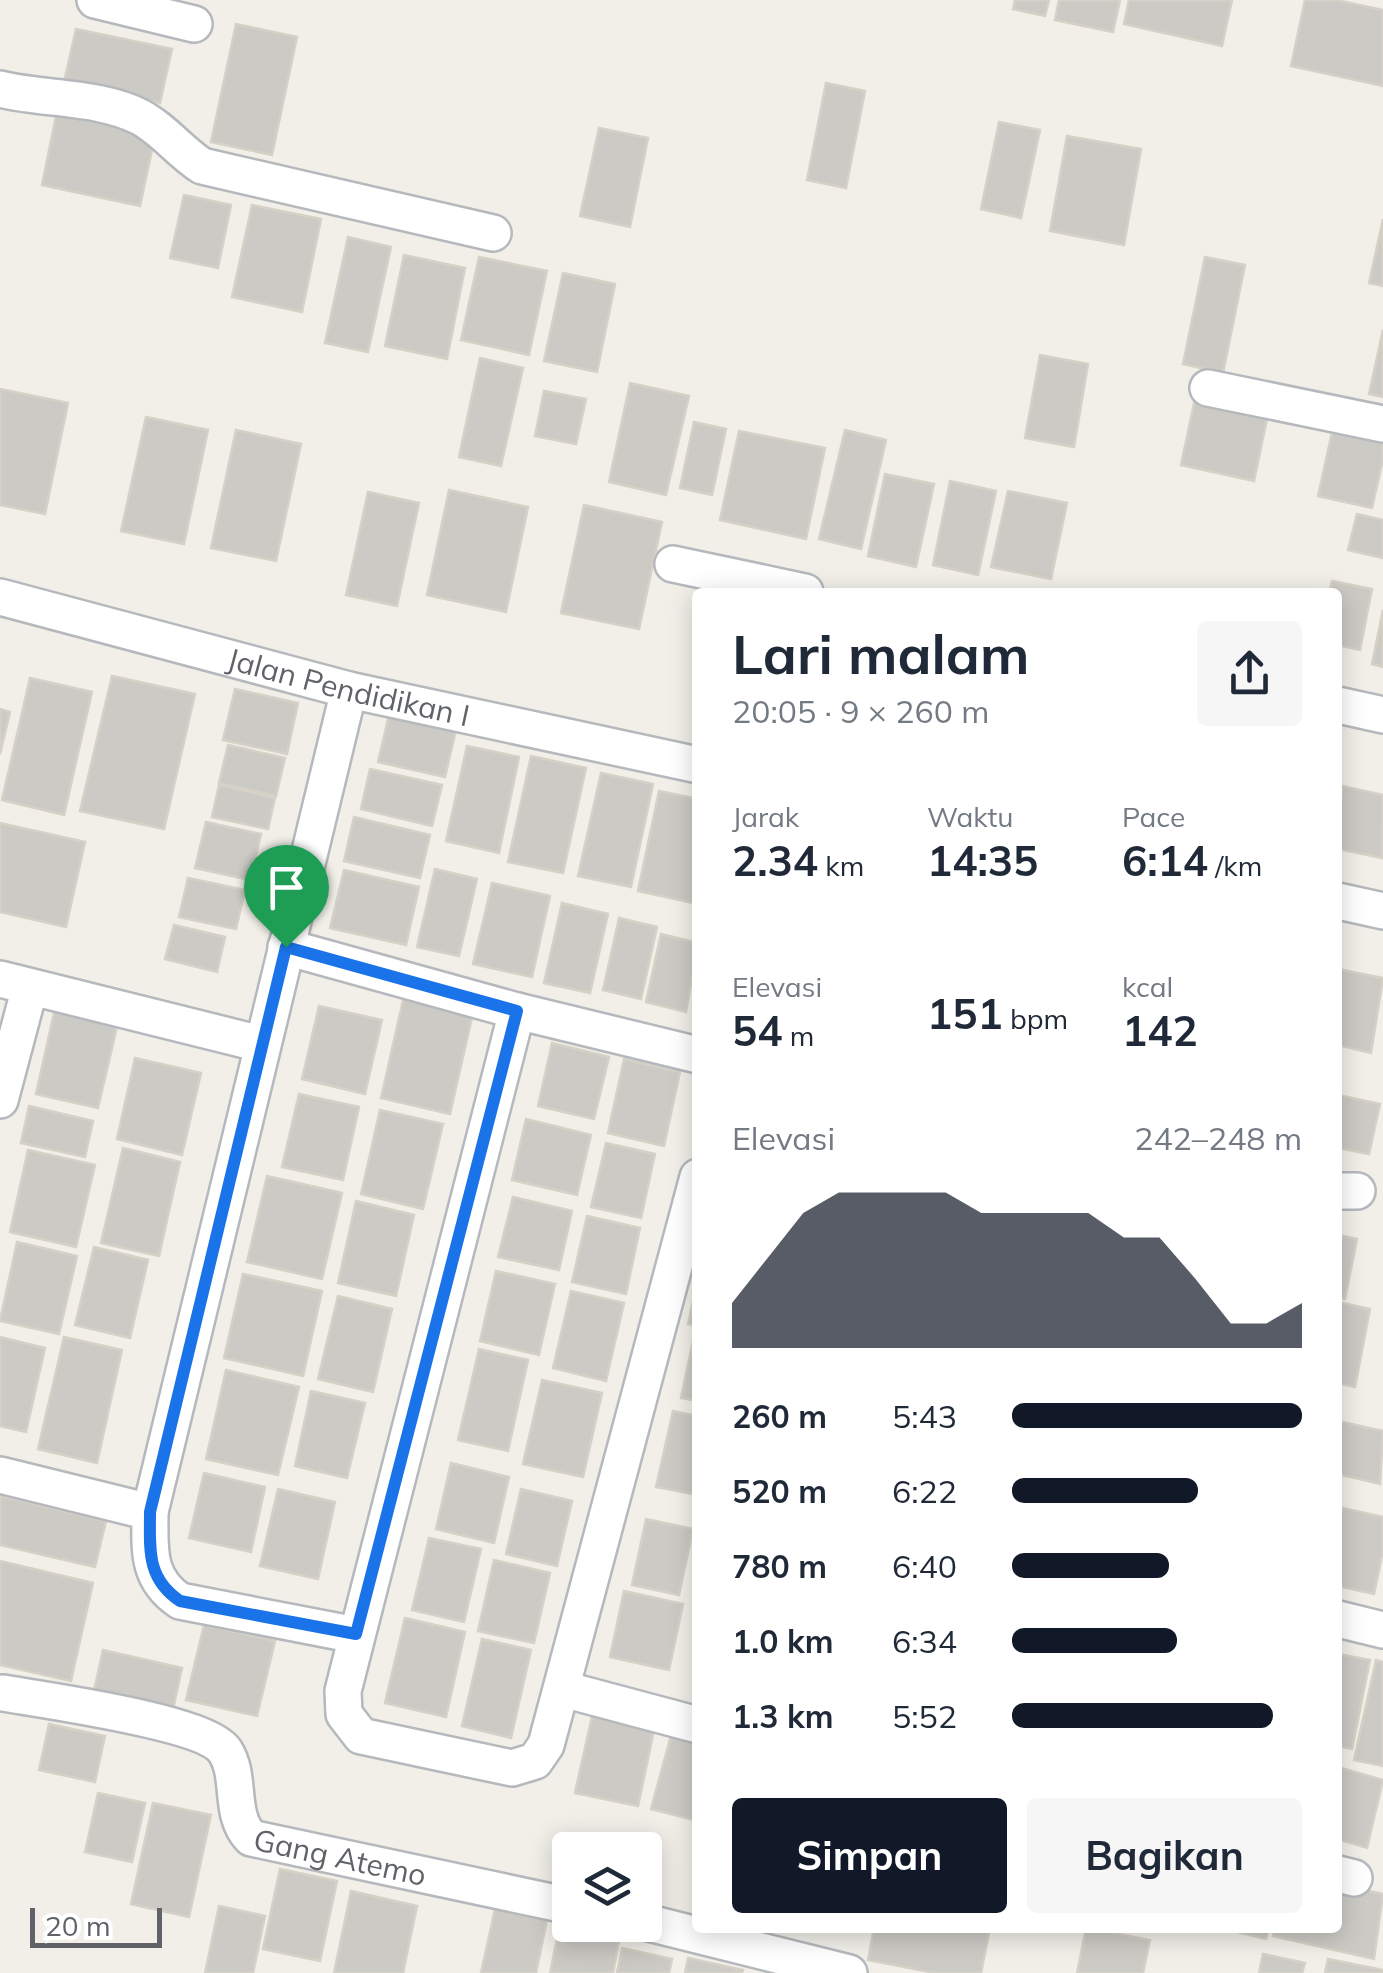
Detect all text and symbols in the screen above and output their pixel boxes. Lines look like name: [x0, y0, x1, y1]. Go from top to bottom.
text: Lari malam: [732, 619, 1029, 688]
button: share: [1197, 621, 1302, 726]
street label: Jalan Pendidikan I: [223, 639, 473, 734]
text: 20:05 · 9 × 260 m: [732, 691, 989, 731]
text: Jarak: [732, 799, 799, 834]
text: Waktu: [927, 799, 1013, 834]
text: Pace: [1122, 799, 1185, 834]
text: 2.34: [732, 834, 818, 887]
text: 14:35: [927, 834, 1038, 887]
text: 6:14: [1122, 834, 1208, 887]
pin: [244, 845, 329, 948]
text: km: [818, 848, 864, 883]
text: /km: [1208, 848, 1262, 883]
icon: arrive: [259, 860, 314, 915]
text: Elevasi: [732, 969, 822, 1004]
text: kcal: [1122, 969, 1173, 1004]
text: 151: [927, 987, 1003, 1040]
text: bpm: [1003, 1001, 1068, 1036]
text: 54: [732, 1004, 782, 1057]
text: 142: [1122, 1004, 1198, 1057]
text: m: [782, 1018, 814, 1053]
text: Elevasi: [732, 1118, 835, 1158]
text: 242–248 m: [1134, 1118, 1302, 1158]
text: 260 m: [732, 1396, 827, 1436]
text: 5:43: [892, 1396, 957, 1436]
text: 520 m: [732, 1471, 827, 1511]
text: 6:22: [892, 1471, 957, 1511]
text: 780 m: [732, 1546, 827, 1586]
text: 6:40: [892, 1546, 957, 1586]
text: 1.0 km: [732, 1621, 834, 1661]
text: 6:34: [892, 1621, 957, 1661]
text: 1.3 km: [732, 1696, 834, 1736]
text: 5:52: [892, 1696, 957, 1736]
button: Simpan: [732, 1798, 1007, 1913]
button: Bagikan: [1027, 1798, 1302, 1913]
street label: Gang Atemo: [250, 1820, 430, 1894]
map controls: [552, 1832, 662, 1942]
button: layers: [552, 1832, 662, 1942]
scale bar: [30, 1903, 162, 1948]
text: 20 m: [45, 1908, 111, 1943]

